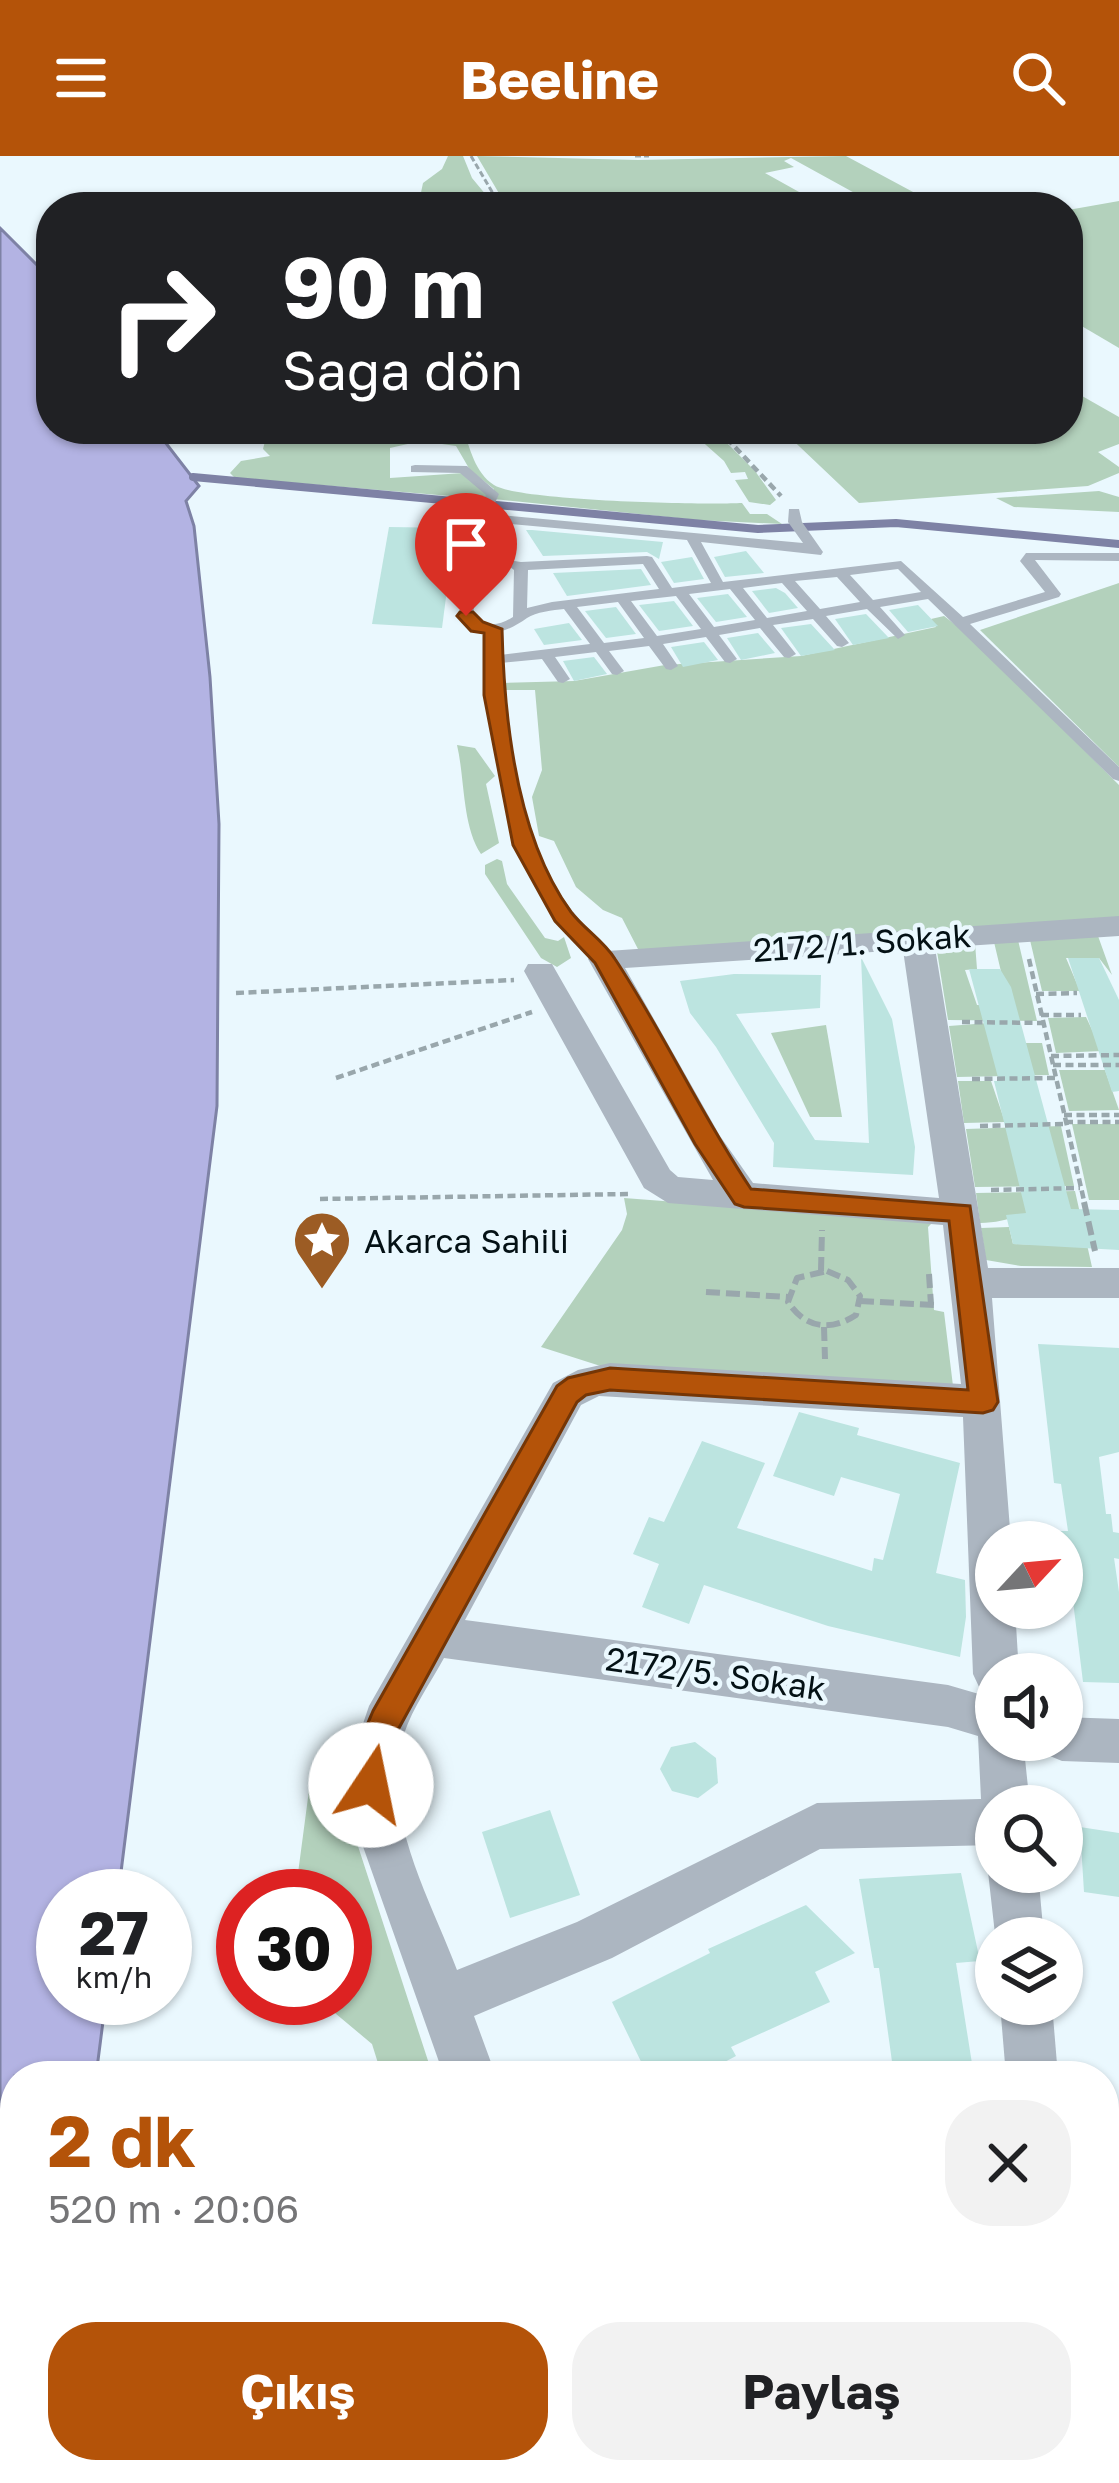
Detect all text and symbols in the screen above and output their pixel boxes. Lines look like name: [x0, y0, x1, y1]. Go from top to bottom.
icon: menu: [48, 45, 114, 111]
icon: search: [1005, 45, 1071, 111]
text: Beeline: [460, 46, 659, 111]
text: 90 m: [282, 236, 484, 336]
icon: right: [84, 240, 240, 396]
text: Sağa dön: [282, 337, 523, 402]
pin: [415, 493, 517, 616]
icon: arrive: [433, 511, 499, 577]
street label: 2172/1. Sokak: [752, 915, 972, 969]
place icon: Akarca Sahili: [291, 1209, 353, 1291]
place label: Akarca Sahili: [364, 1221, 569, 1260]
north arrow: [975, 1521, 1083, 1629]
map controls: [975, 1521, 1083, 2025]
street label: 2172/5. Sokak: [604, 1638, 828, 1708]
button: sound: [975, 1653, 1083, 1761]
position arrow: [308, 1722, 434, 1848]
button: search: [975, 1785, 1083, 1893]
speed limit sign: 30: [216, 1869, 372, 2025]
text: 27: [79, 1896, 149, 1968]
button: layers: [975, 1917, 1083, 2025]
text: km/h: [76, 1959, 152, 1995]
text: 2 dk: [48, 2096, 196, 2183]
button: close: [945, 2100, 1071, 2226]
text: 520 m · 20:06: [48, 2185, 299, 2232]
button: Çıkış: [48, 2322, 548, 2460]
button: Paylaş: [572, 2322, 1071, 2460]

